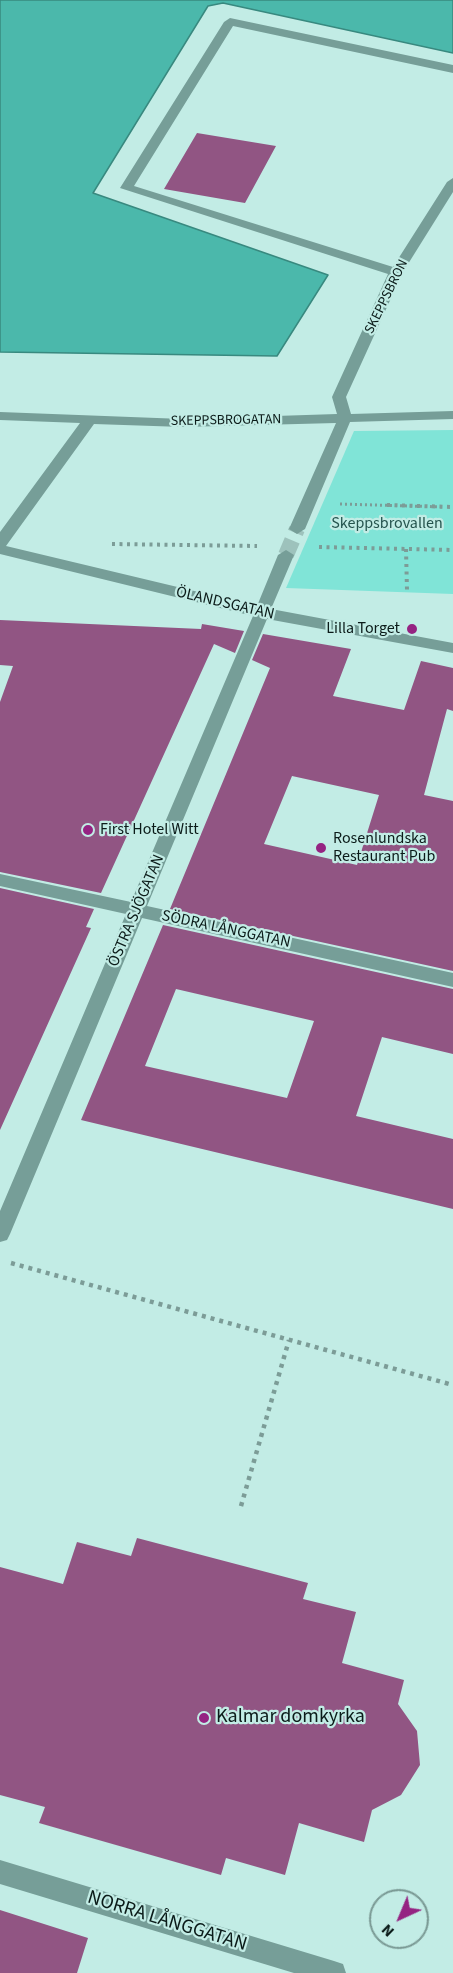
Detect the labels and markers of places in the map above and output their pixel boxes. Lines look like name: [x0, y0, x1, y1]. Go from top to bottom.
place label: Lilla Torget: [326, 619, 400, 639]
marker: Lilla Torget: [405, 622, 419, 636]
place label: First Hotel Witt: [100, 820, 199, 840]
marker: First Hotel Witt: [81, 823, 95, 837]
place label: Rosenlundska Restaurant Pub: [333, 829, 435, 867]
marker: Rosenlundska Restaurant Pub: [314, 841, 328, 855]
place label: Kalmar domkyrka: [216, 1706, 365, 1730]
marker: Kalmar domkyrka: [197, 1711, 211, 1725]

